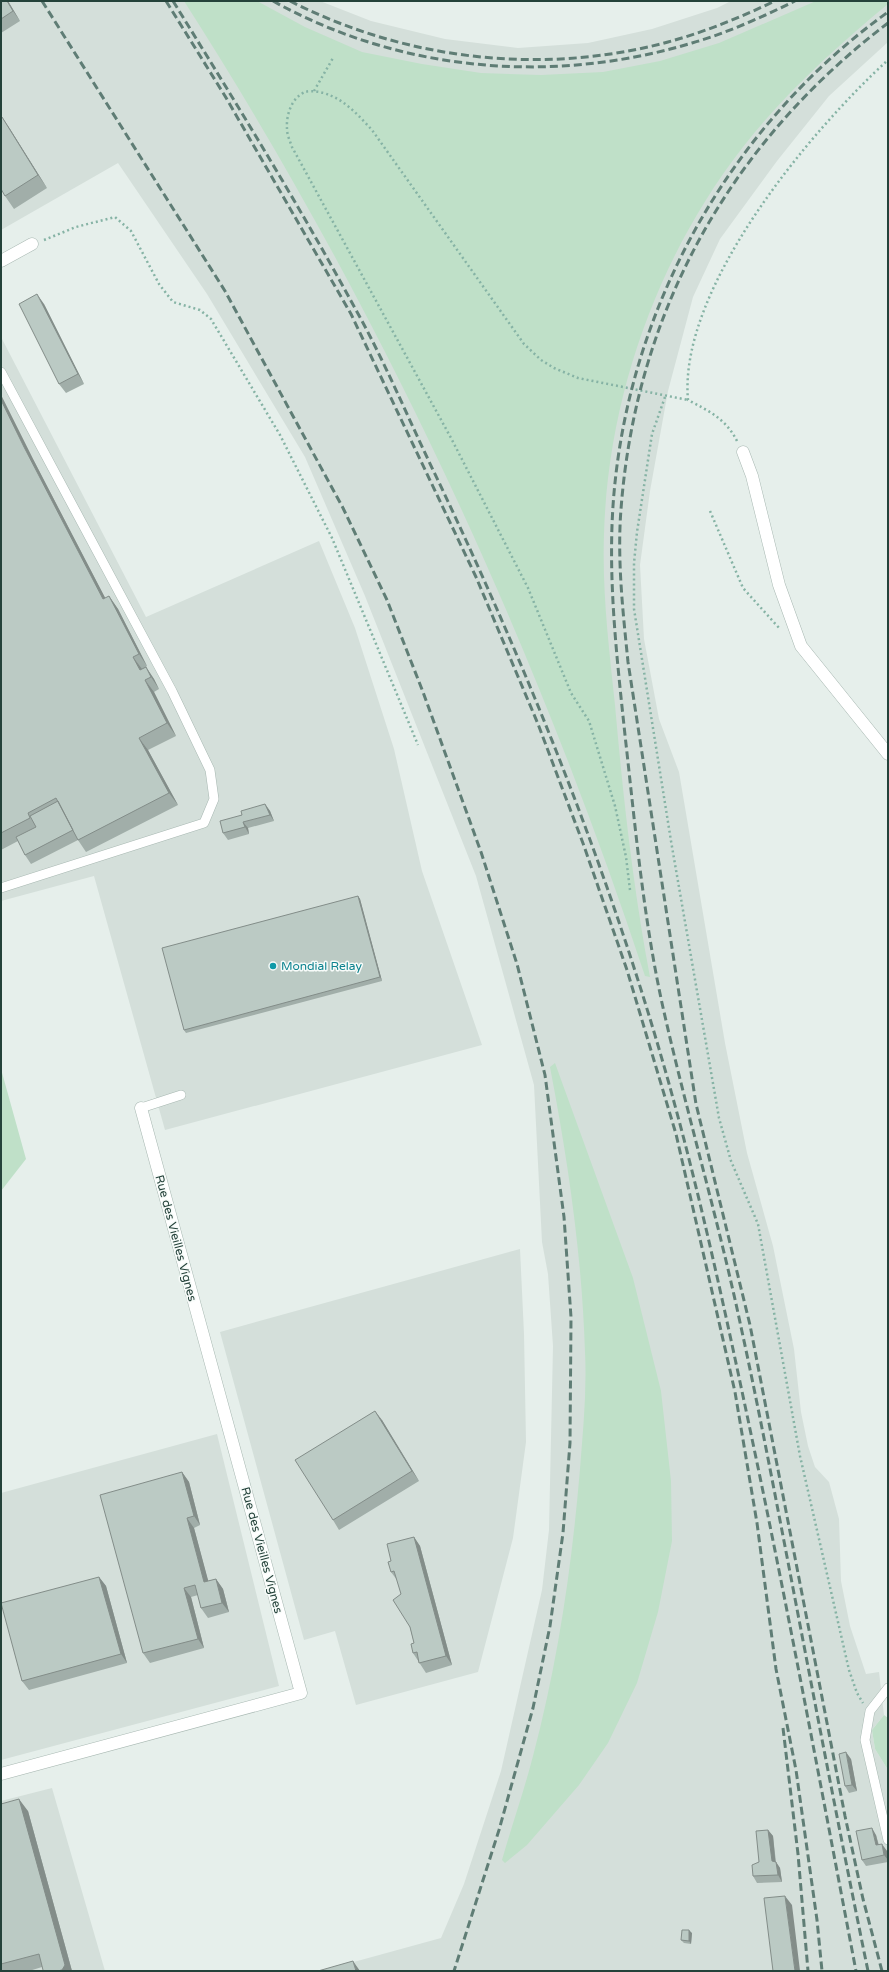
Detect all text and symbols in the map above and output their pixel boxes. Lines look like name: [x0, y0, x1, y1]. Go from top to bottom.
place label: Mondial Relay: [281, 959, 362, 973]
marker: Mondial Relay: [268, 961, 278, 971]
street label: Rue des Vieilles Vignes: [152, 1173, 200, 1303]
street label: Rue des Vieilles Vignes: [238, 1485, 286, 1615]

